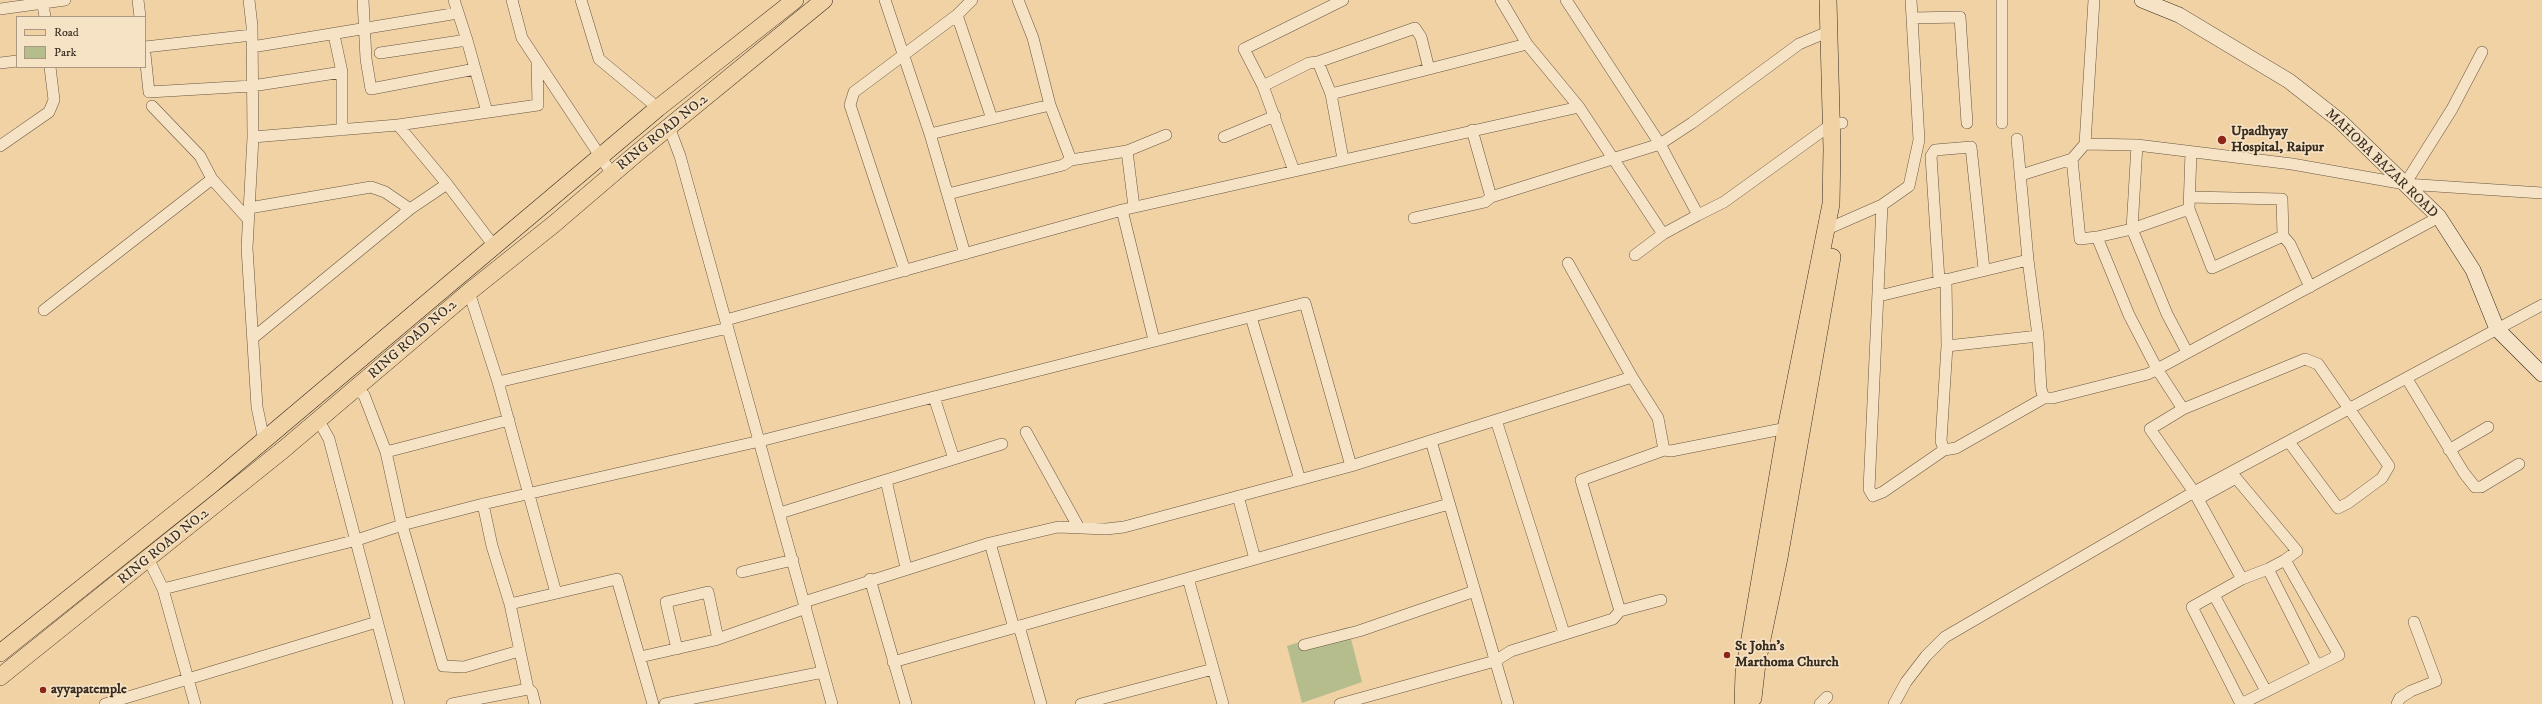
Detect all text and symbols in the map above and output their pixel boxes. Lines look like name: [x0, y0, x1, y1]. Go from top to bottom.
legend: [16, 16, 146, 68]
text: Road: [54, 25, 79, 40]
text: Park: [54, 45, 76, 60]
street label: RING ROAD NO.2: [614, 91, 712, 175]
street label: MAHOBA BAZAR ROAD: [2321, 106, 2441, 222]
place label: Upadhyay Hospital, Raipur: [2231, 124, 2324, 156]
marker: Upadhyay Hospital, Raipur: [2216, 134, 2228, 146]
street label: RING ROAD NO.2: [365, 297, 461, 383]
street label: RING ROAD NO.2: [115, 505, 213, 589]
place label: St John's Marthoma Church: [1735, 639, 1839, 672]
marker: St John's Marthoma Church: [1722, 650, 1732, 660]
place label: ayyapatemple: [51, 682, 127, 698]
marker: ayyapatemple: [38, 685, 48, 695]

